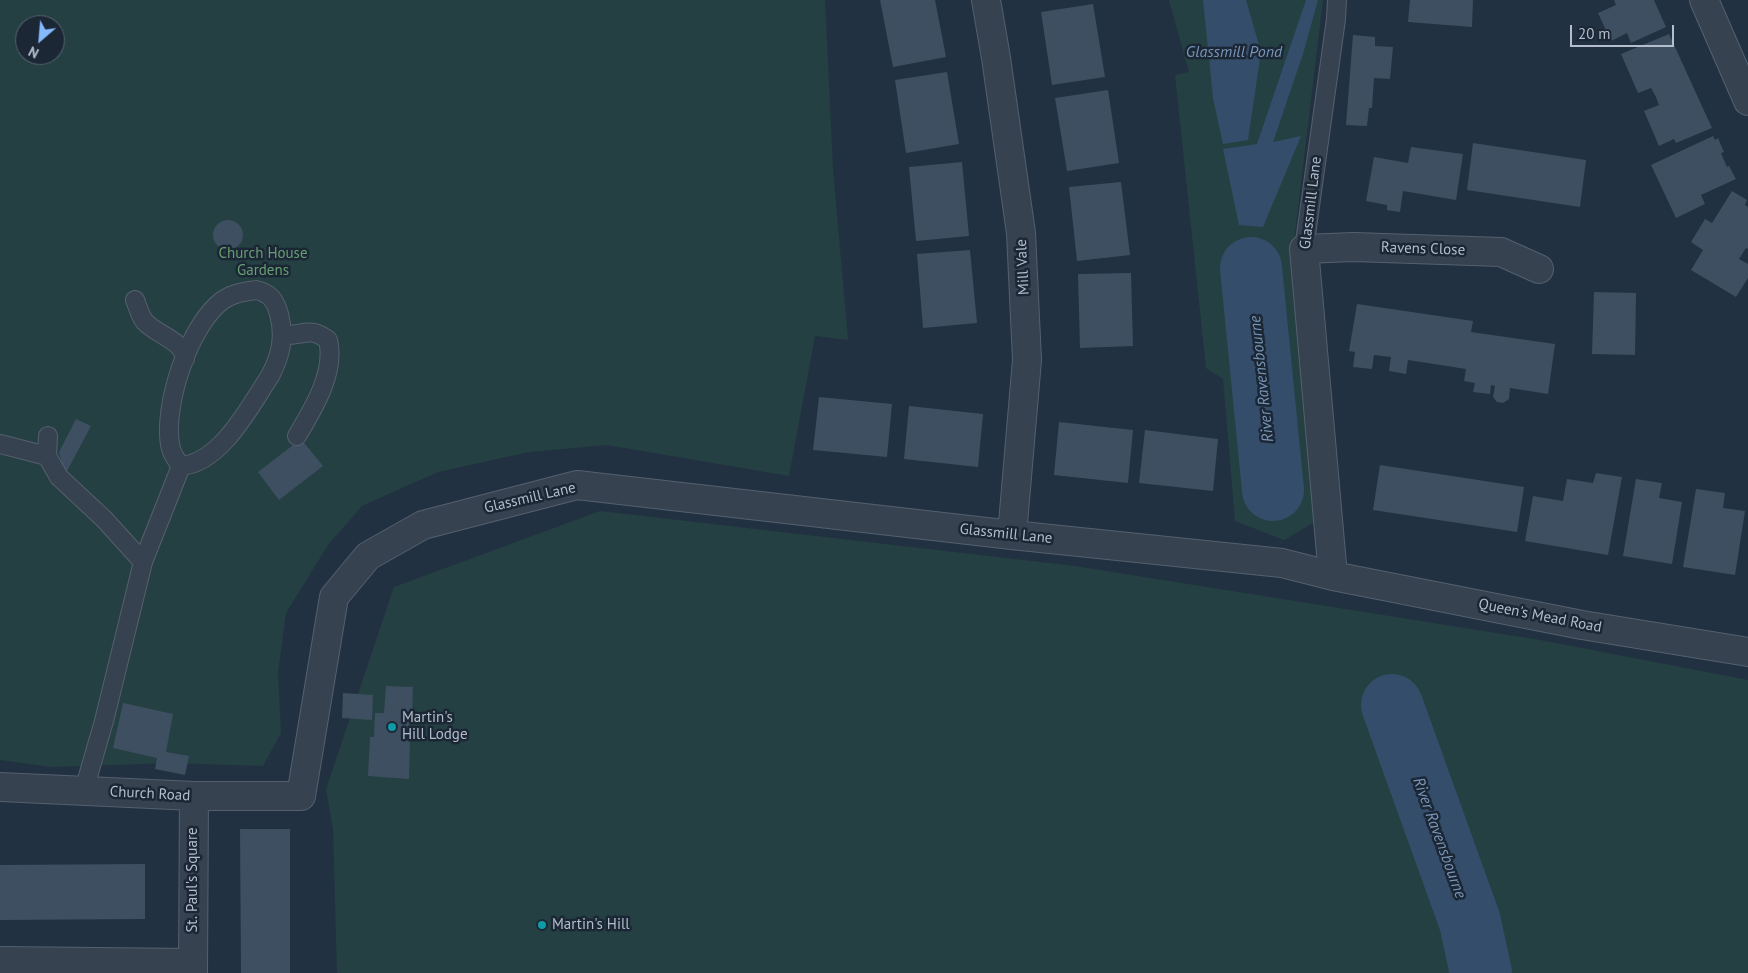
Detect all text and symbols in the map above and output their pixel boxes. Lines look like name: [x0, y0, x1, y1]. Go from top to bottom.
north arrow: [15, 15, 65, 65]
scale bar: [1573, 15, 1677, 47]
text: 20 m: [1578, 24, 1611, 43]
text: N: [25, 42, 42, 63]
water label: Glassmill Pond: [1186, 42, 1282, 62]
street label: Glassmill Lane: [1296, 156, 1326, 250]
street label: Mill Vale: [1013, 239, 1033, 295]
street label: Ravens Close: [1381, 239, 1465, 259]
park label: Church House Gardens: [218, 245, 308, 280]
water label: River Ravensbourne: [1246, 315, 1278, 443]
street label: Glassmill Lane: [483, 479, 577, 517]
street label: Glassmill Lane: [959, 520, 1053, 548]
street label: Queen's Mead Road: [1477, 595, 1603, 637]
place label: Martin's Hill Lodge: [402, 709, 468, 744]
marker: Martin's Hill Lodge: [386, 721, 398, 733]
water label: River Ravensbourne: [1408, 775, 1470, 901]
street label: Church Road: [109, 783, 191, 805]
street label: St. Paul's Square: [184, 827, 202, 933]
place label: Martin's Hill: [552, 916, 630, 934]
marker: Martin's Hill: [536, 919, 548, 931]

